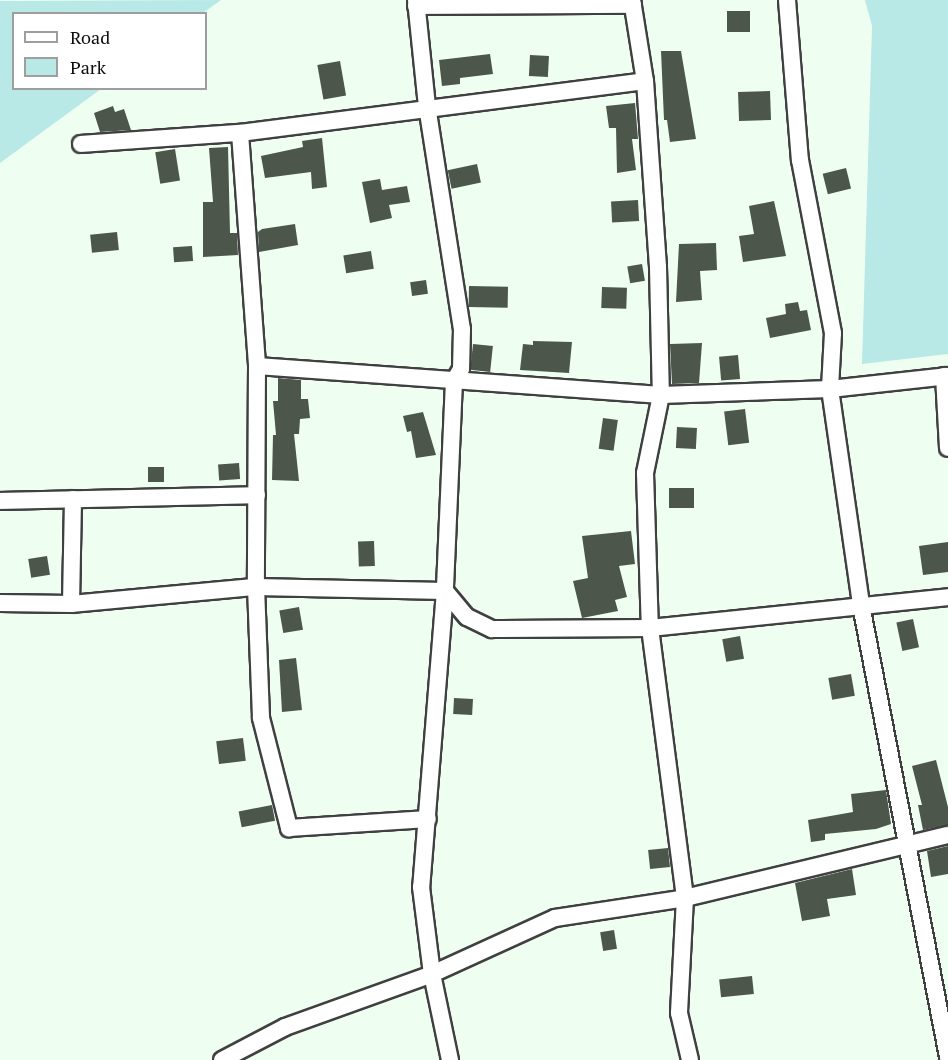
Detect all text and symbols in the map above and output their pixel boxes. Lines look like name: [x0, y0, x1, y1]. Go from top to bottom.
legend: [12, 12, 207, 90]
text: Road: [70, 25, 110, 49]
text: Park: [70, 55, 106, 79]

